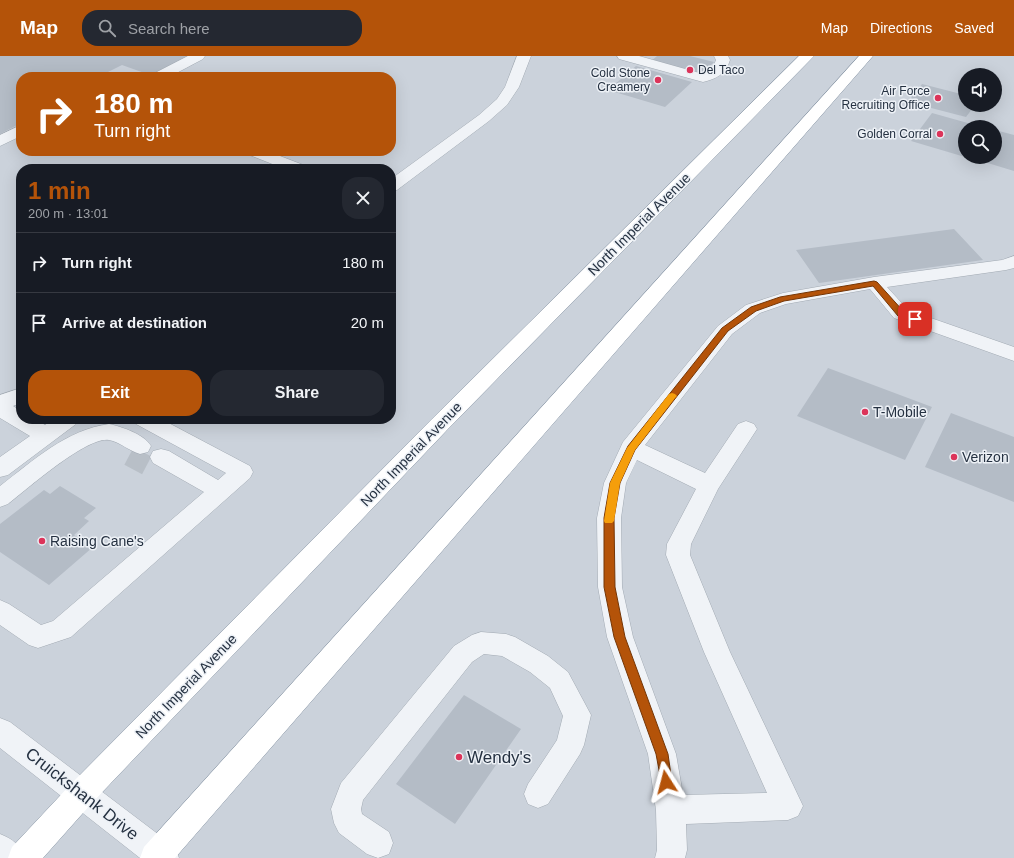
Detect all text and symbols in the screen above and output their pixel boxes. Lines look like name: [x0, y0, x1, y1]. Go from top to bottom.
search box: [82, 10, 362, 46]
text: Map: [20, 17, 58, 38]
icon: search: [96, 17, 118, 39]
text: Search here: [128, 20, 210, 37]
text: Map: [821, 20, 848, 36]
text: Directions: [870, 20, 932, 36]
text: Saved: [954, 20, 994, 36]
place label: Del Taco: [698, 63, 745, 77]
marker: Del Taco: [685, 65, 695, 75]
place label: Cold Stone Creamery: [591, 66, 650, 94]
map controls: [958, 68, 1002, 164]
button: sound: [958, 68, 1002, 112]
marker: Cold Stone Creamery: [653, 75, 663, 85]
place label: Air Force Recruiting Office: [842, 84, 930, 112]
icon: right: [28, 88, 80, 140]
text: 180 m: [94, 88, 173, 119]
marker: Air Force Recruiting Office: [933, 93, 943, 103]
button: search: [958, 120, 1002, 164]
text: Turn right: [94, 121, 170, 141]
place label: Golden Corral: [857, 127, 932, 141]
marker: Golden Corral: [935, 129, 945, 139]
street label: North Imperial Avenue: [584, 169, 694, 279]
text: 1 min: [28, 177, 91, 204]
button: close: [342, 177, 384, 219]
text: 200 m · 13:01: [28, 206, 108, 221]
icon: right: [28, 252, 50, 274]
text: Turn right: [62, 254, 132, 271]
text: 180 m: [342, 254, 384, 271]
pin: [898, 302, 932, 336]
icon: arrive: [904, 308, 926, 330]
icon: arrive: [28, 312, 50, 334]
text: Arrive at destination: [62, 314, 207, 331]
text: 20 m: [351, 314, 384, 331]
button: Exit: [28, 370, 202, 416]
button: Share: [210, 370, 384, 416]
street label: North Imperial Avenue: [357, 399, 465, 509]
place label: T-Mobile: [873, 404, 927, 420]
marker: T-Mobile: [860, 407, 870, 417]
place label: Verizon: [962, 449, 1009, 465]
marker: Verizon: [949, 452, 959, 462]
place label: Raising Cane's: [50, 533, 144, 549]
marker: Raising Cane's: [37, 536, 47, 546]
street label: North Imperial Avenue: [132, 631, 240, 741]
street label: Cruickshank Drive: [22, 744, 142, 844]
place label: Wendy's: [467, 748, 531, 767]
marker: Wendy's: [454, 752, 464, 762]
position arrow: [645, 761, 687, 803]

